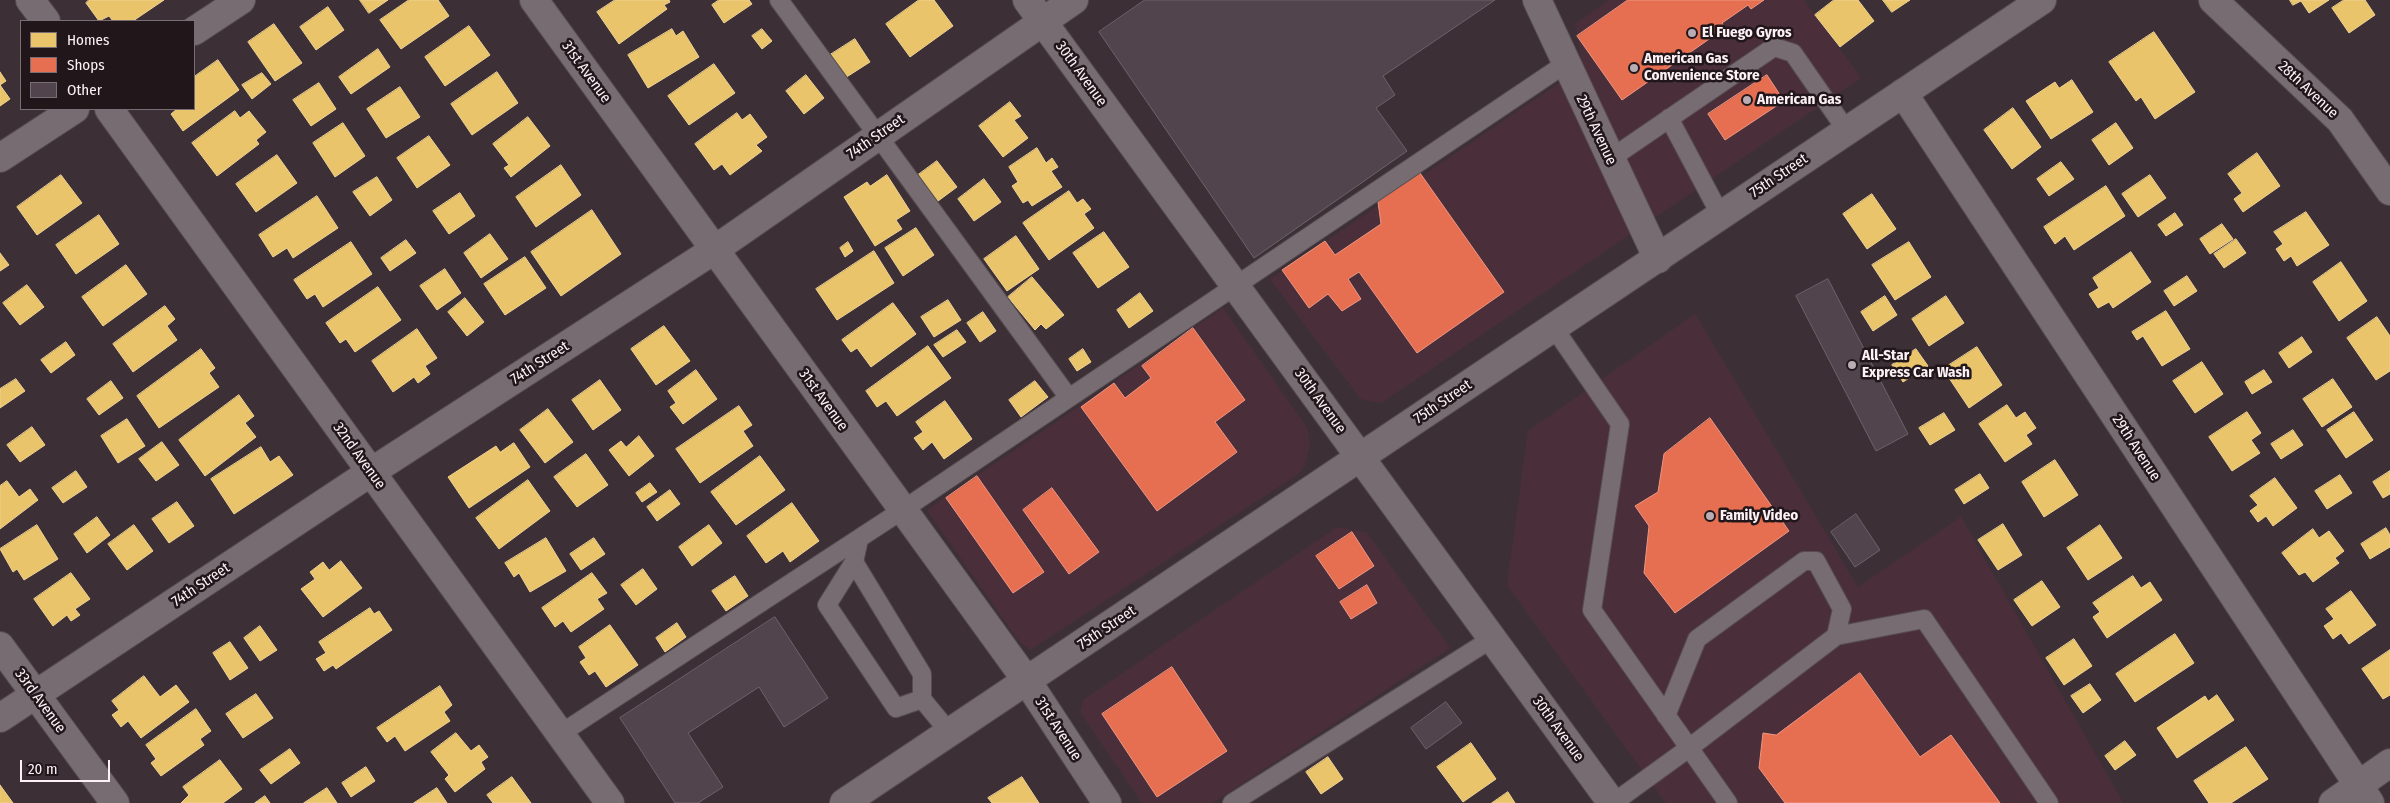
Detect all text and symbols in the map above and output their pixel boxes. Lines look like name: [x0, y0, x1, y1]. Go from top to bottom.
legend: [20, 20, 195, 110]
place label: El Fuego Gyros: [1702, 24, 1792, 42]
marker: El Fuego Gyros: [1686, 27, 1698, 39]
text: Homes: [67, 31, 109, 49]
street label: 31st Avenue: [558, 38, 614, 106]
street label: 30th Avenue: [1051, 38, 1111, 110]
place label: American Gas Convenience Store: [1644, 50, 1760, 85]
text: Shops: [67, 56, 105, 74]
street label: 28th Avenue: [2274, 58, 2342, 122]
marker: American Gas Convenience Store: [1628, 62, 1640, 74]
text: Other: [67, 81, 102, 99]
place label: American Gas: [1757, 91, 1841, 109]
street label: 29th Avenue: [1572, 92, 1620, 168]
marker: American Gas: [1741, 94, 1753, 106]
street label: 74th Street: [844, 111, 908, 163]
street label: 75th Street: [1747, 150, 1811, 202]
street label: 74th Street: [507, 337, 573, 389]
place label: All-Star Express Car Wash: [1862, 347, 1970, 382]
marker: All-Star Express Car Wash: [1846, 359, 1858, 371]
street label: 30th Avenue: [1290, 365, 1350, 437]
street label: 31st Avenue: [795, 366, 851, 434]
street label: 75th Street: [1411, 376, 1475, 428]
street label: 29th Avenue: [2108, 412, 2164, 484]
street label: 32nd Avenue: [329, 419, 389, 493]
place label: Family Video: [1720, 507, 1798, 525]
marker: Family Video: [1704, 510, 1716, 522]
street label: 74th Street: [169, 559, 233, 611]
street label: 75th Street: [1075, 602, 1139, 654]
street label: 33rd Avenue: [11, 665, 69, 737]
street label: 30th Avenue: [1528, 693, 1588, 765]
street label: 31st Avenue: [1031, 694, 1085, 764]
scale bar: [22, 750, 112, 782]
text: 20 m: [28, 760, 58, 778]

